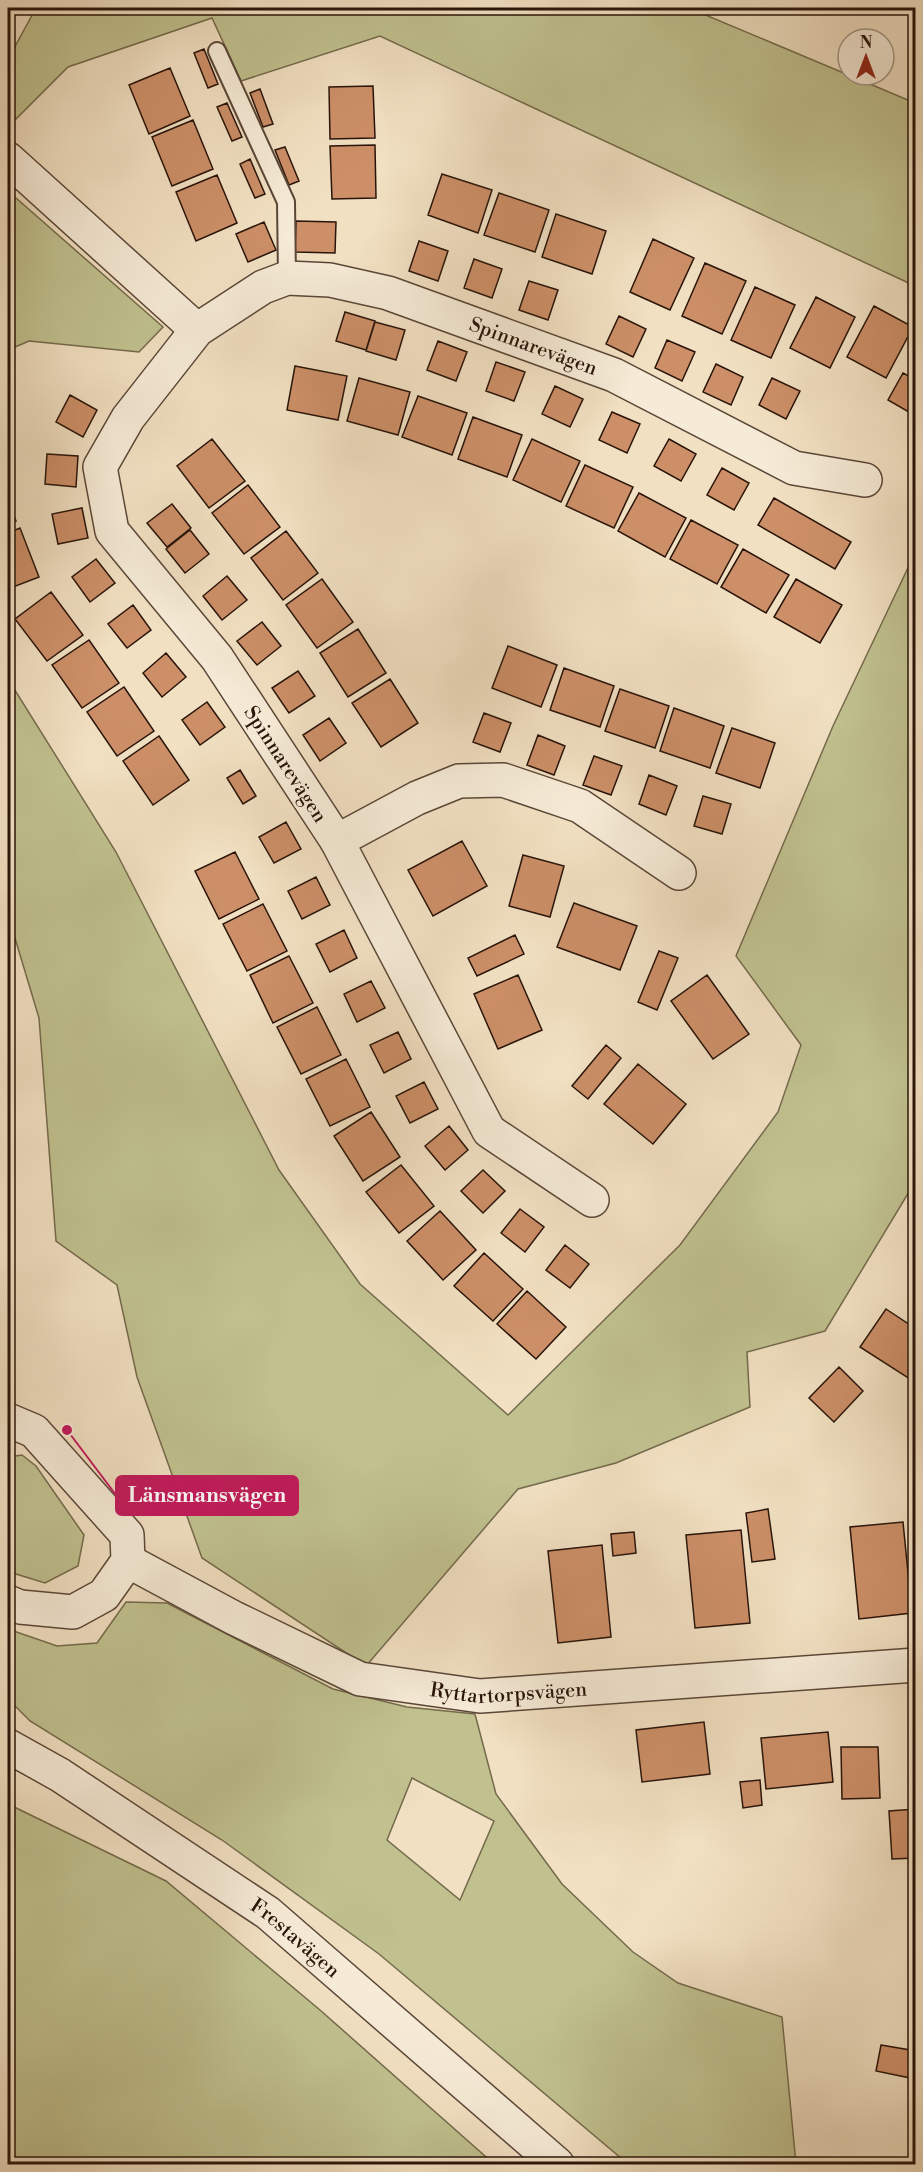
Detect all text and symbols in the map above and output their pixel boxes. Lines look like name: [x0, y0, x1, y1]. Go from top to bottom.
north arrow: [836, 27, 896, 87]
text: N: [860, 33, 873, 53]
street label: Spinnarevägen: [466, 313, 600, 382]
street label: Spinnarevägen: [238, 702, 332, 828]
callout: Länsmansvägen: [116, 1476, 298, 1515]
text: Länsmansvägen: [128, 1483, 286, 1509]
street label: Ryttartorpsvägen: [428, 1677, 588, 1710]
street label: Frestavägen: [245, 1894, 345, 1984]

